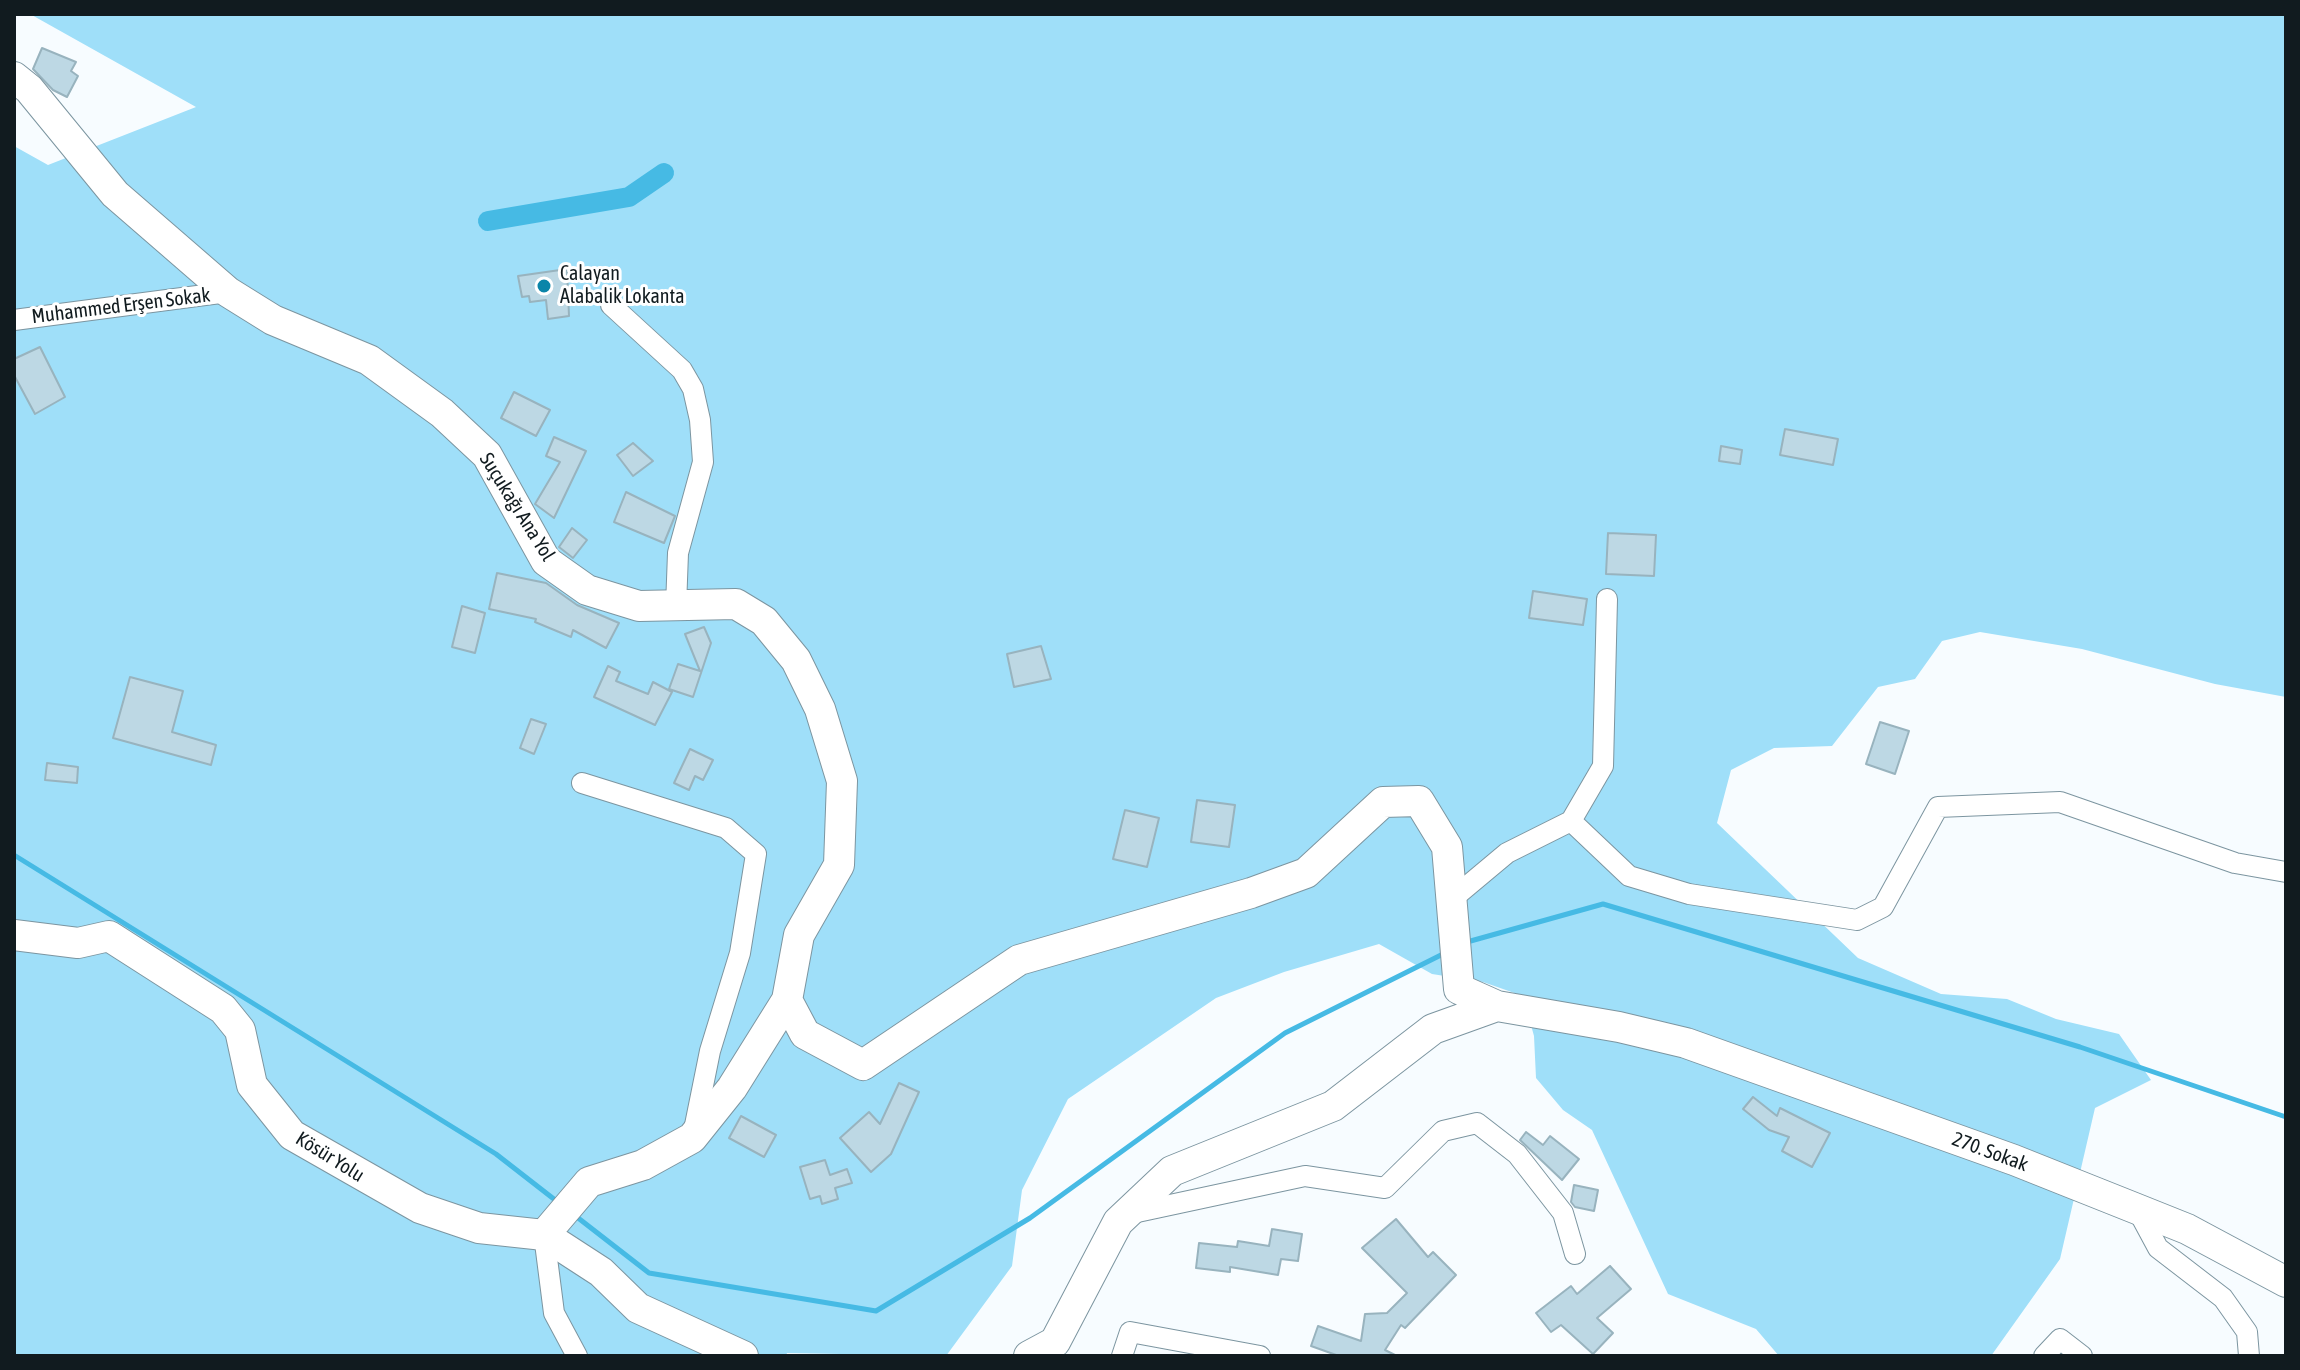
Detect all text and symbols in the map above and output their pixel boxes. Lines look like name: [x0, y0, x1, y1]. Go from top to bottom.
place label: Calayan Alabalik Lokanta: [560, 262, 685, 309]
marker: Calayan Alabalik Lokanta: [535, 277, 553, 295]
street label: Muhammed Erşen Sokak: [30, 283, 212, 329]
street label: Suçukağı Ana Yol: [474, 448, 560, 566]
street label: Kösür Yolu: [291, 1127, 369, 1187]
street label: 270. Sokak: [1949, 1127, 2031, 1177]

